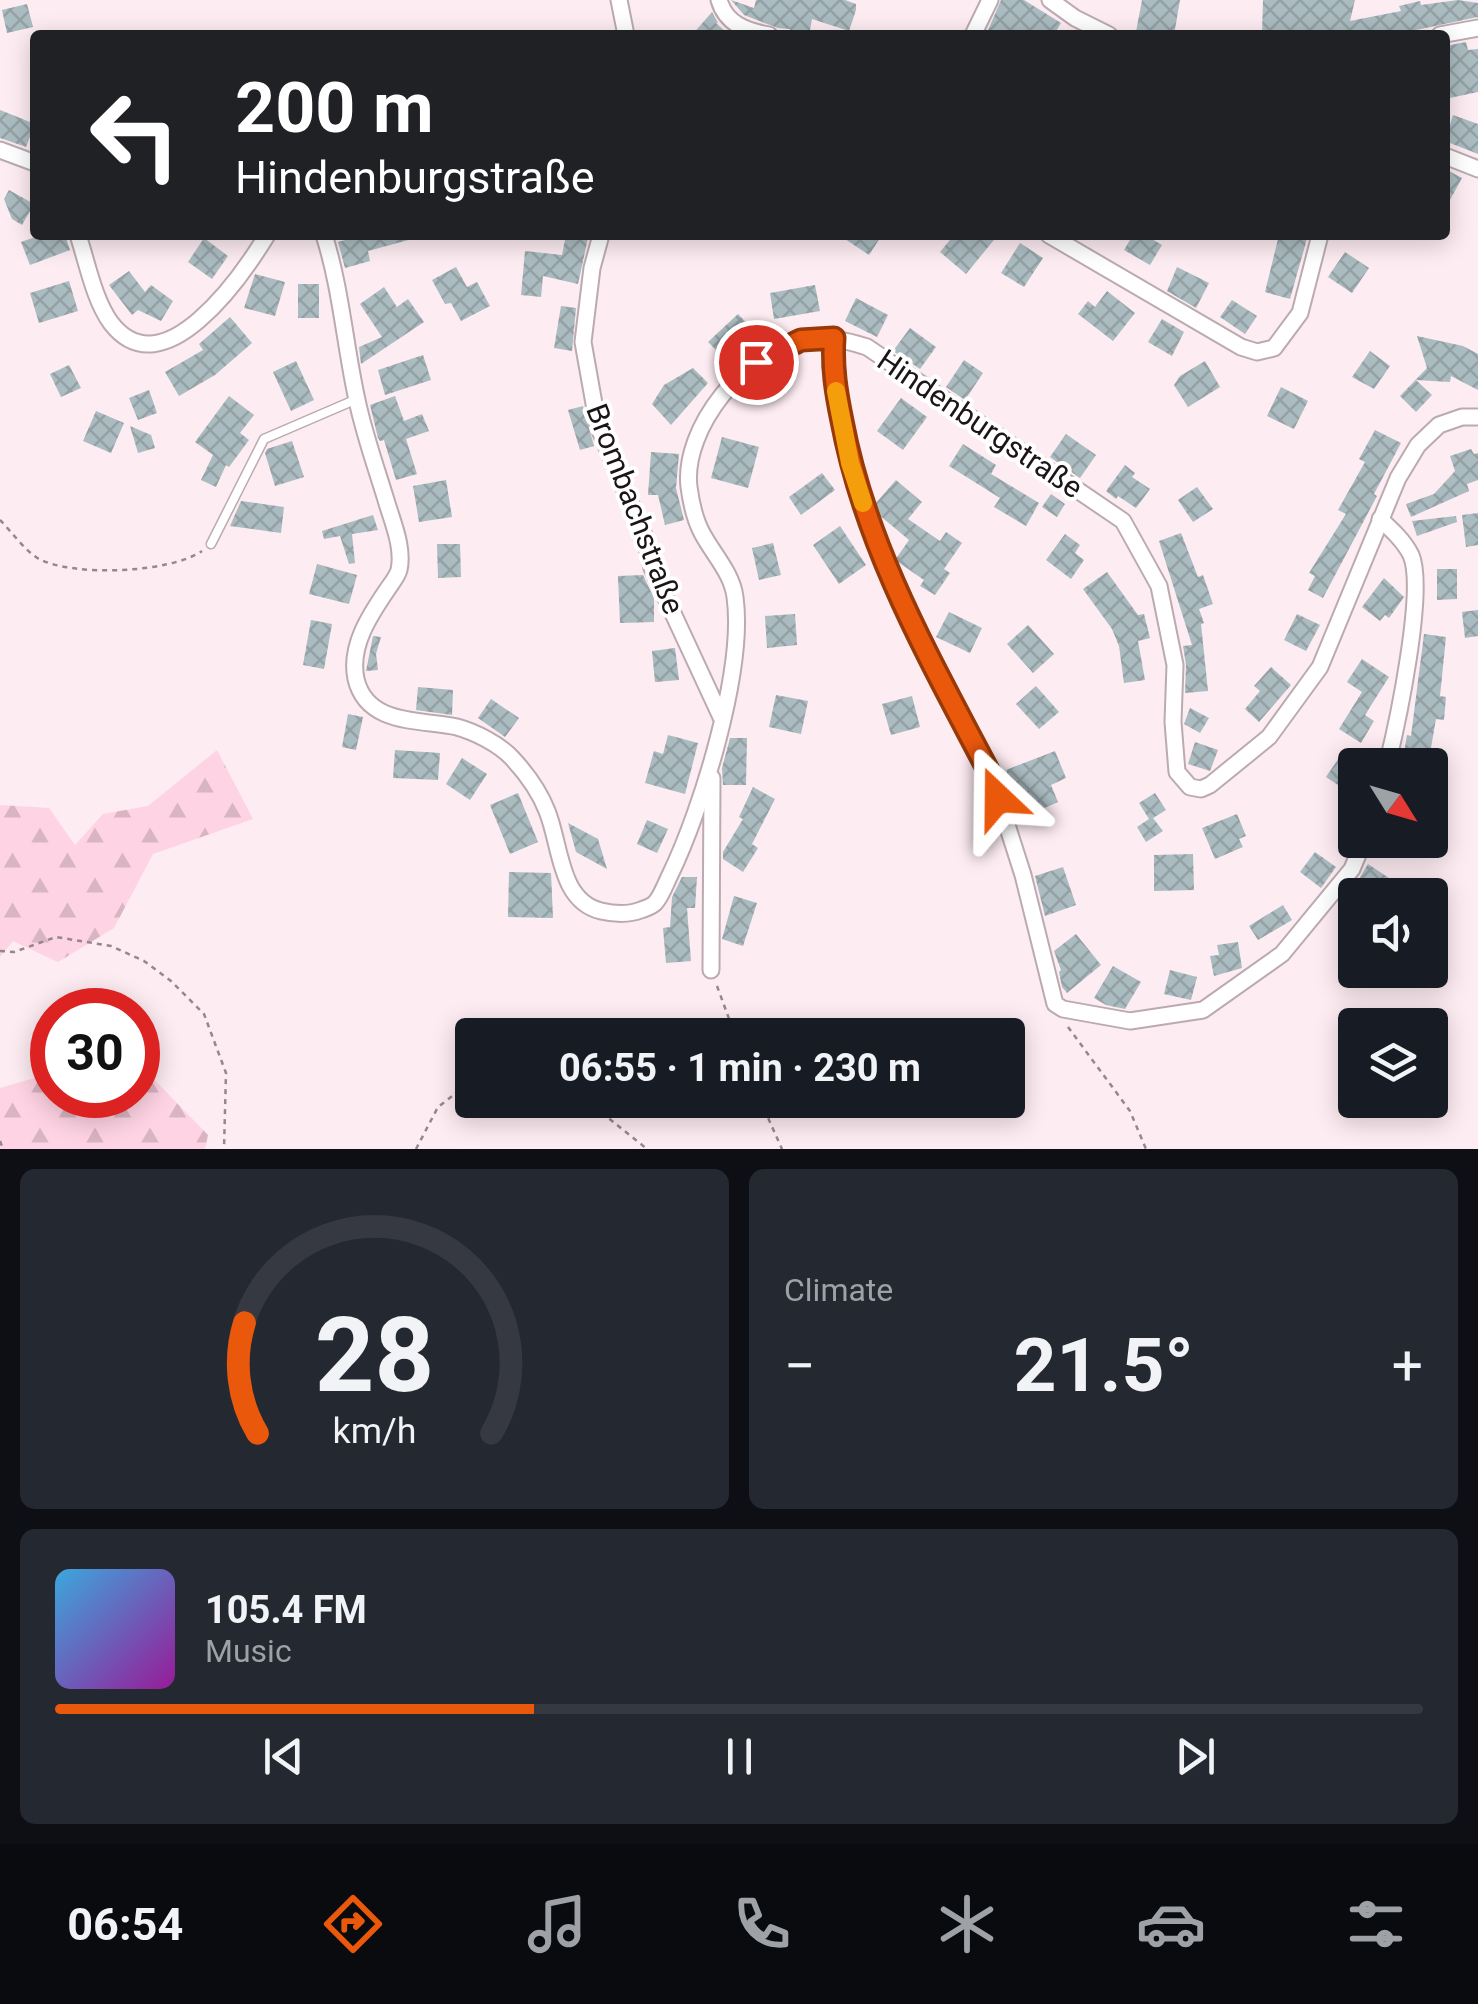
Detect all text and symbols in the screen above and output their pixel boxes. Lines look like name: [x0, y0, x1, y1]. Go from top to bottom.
text: 200 m: [235, 67, 434, 149]
icon: left: [70, 70, 200, 200]
text: Hindenburgstraße: [235, 151, 595, 204]
pin: [714, 320, 799, 405]
icon: arrive: [729, 335, 784, 390]
street label: Hindenburgstraße: [871, 342, 1089, 505]
street label: Brombachstraße: [579, 399, 692, 619]
position arrow: [946, 746, 1050, 850]
north arrow: [1338, 748, 1448, 858]
map controls: [1338, 748, 1448, 1118]
button: sound: [1338, 878, 1448, 988]
speed limit sign: 30: [30, 988, 160, 1118]
button: layers: [1338, 1008, 1448, 1118]
text: 06:55 · 1 min · 230 m: [559, 1046, 921, 1090]
text: Climate: [784, 1271, 893, 1309]
text: 28: [315, 1295, 434, 1416]
text: 21.5°: [1014, 1321, 1194, 1409]
text: −: [784, 1334, 815, 1398]
text: +: [1392, 1334, 1423, 1398]
text: km/h: [333, 1410, 416, 1452]
text: 105.4 FM: [205, 1588, 367, 1632]
text: Music: [205, 1632, 292, 1670]
icon: previous: [256, 1729, 311, 1784]
icon: pause: [712, 1729, 767, 1784]
icon: next: [1168, 1729, 1223, 1784]
icon: directions: [318, 1889, 388, 1959]
icon: music: [522, 1889, 592, 1959]
icon: phone: [727, 1889, 797, 1959]
icon: climate: [932, 1889, 1002, 1959]
icon: car: [1136, 1889, 1206, 1959]
icon: filters: [1341, 1889, 1411, 1959]
text: 06:54: [67, 1898, 183, 1951]

